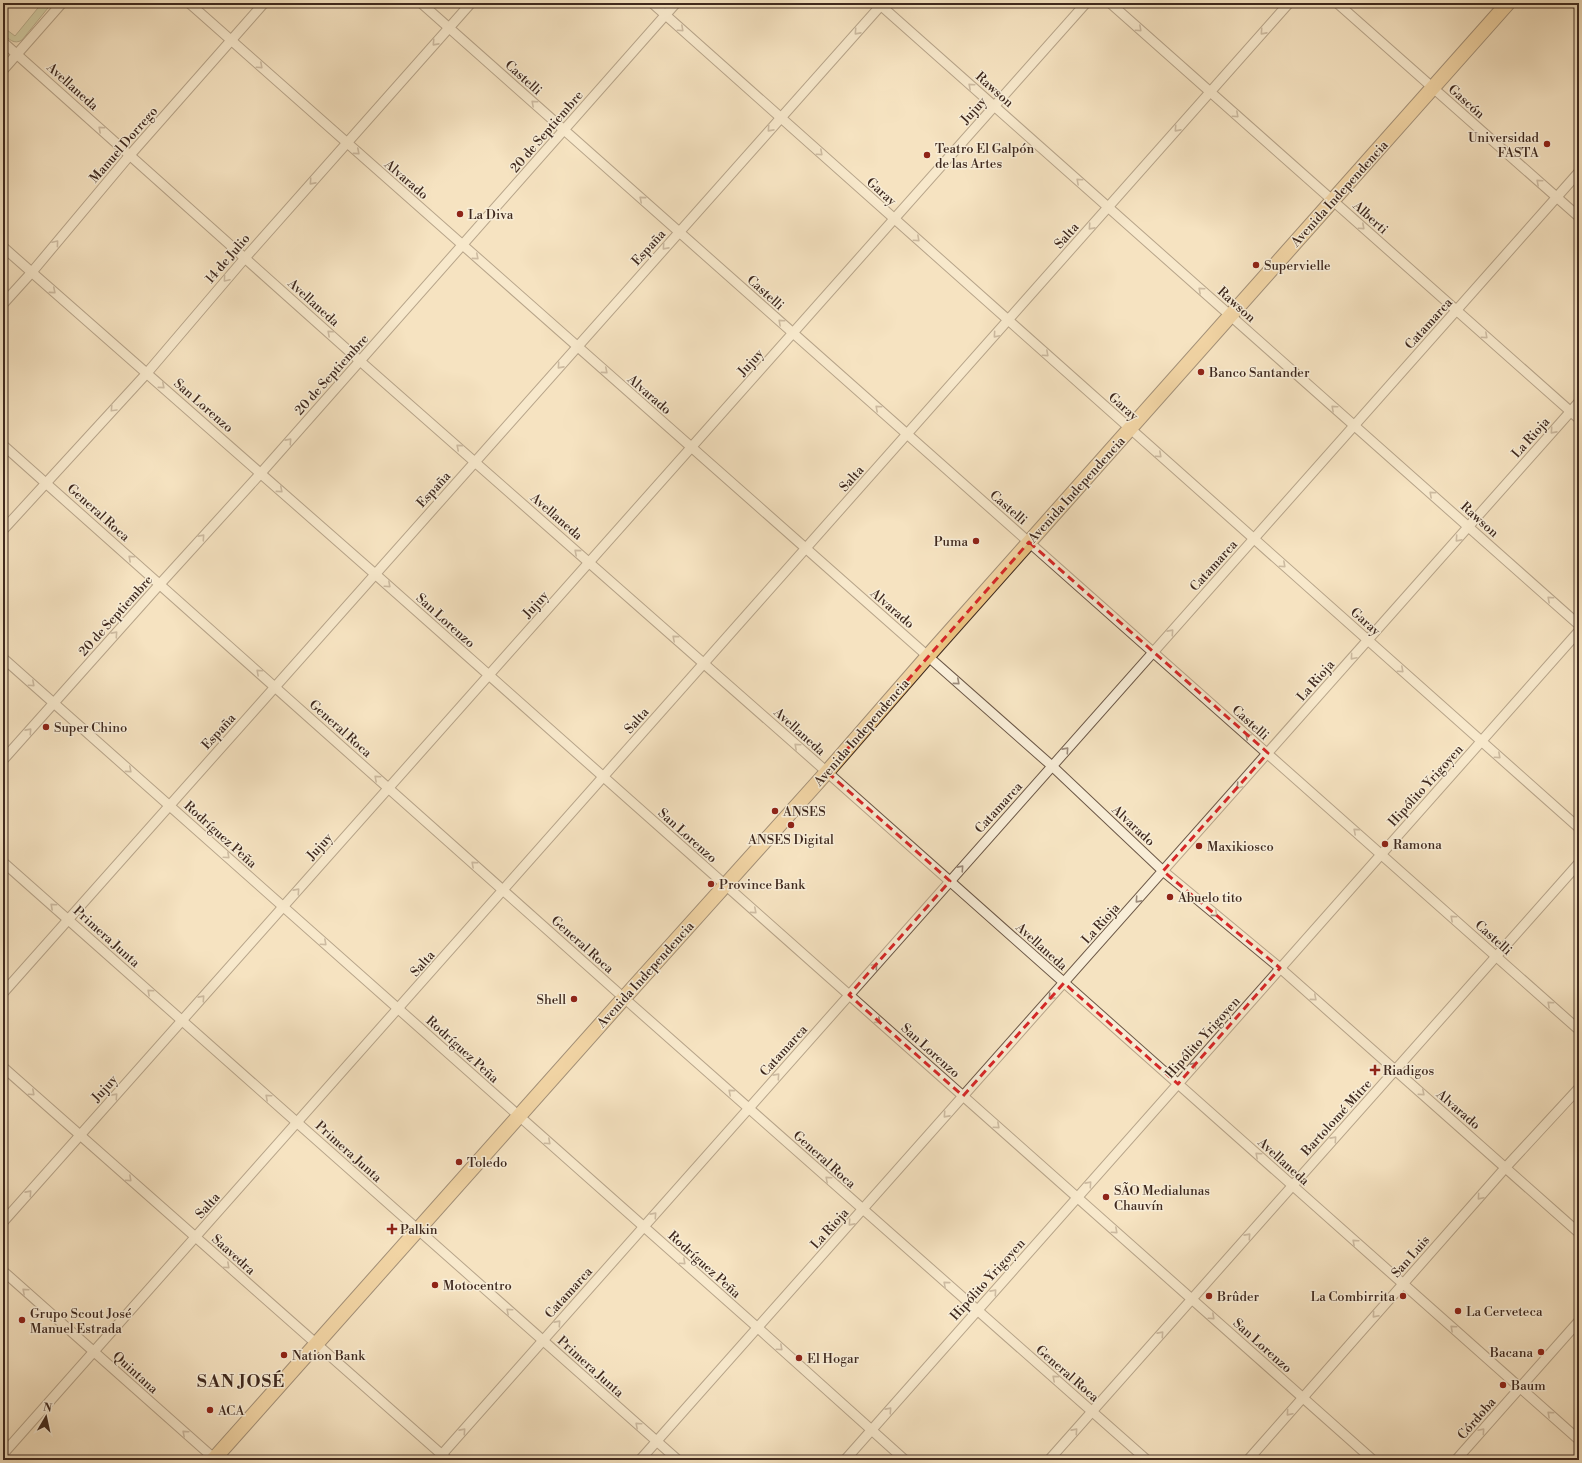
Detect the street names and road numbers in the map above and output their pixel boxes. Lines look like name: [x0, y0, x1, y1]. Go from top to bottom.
street label: Castelli: [501, 57, 545, 99]
street label: Avellaneda: [43, 59, 102, 114]
street label: Rawson: [972, 69, 1017, 111]
street label: Gascón: [1445, 81, 1488, 122]
street label: 20 de Septiembre: [507, 87, 587, 176]
street label: Jujuy: [957, 93, 991, 128]
street label: Manuel Dorrego: [86, 103, 161, 186]
street label: Avenida Independencia: [1287, 137, 1392, 251]
street label: Alvarado: [380, 156, 431, 203]
street label: Garay: [863, 174, 900, 210]
street label: Alberti: [1349, 197, 1391, 238]
street label: Salta: [1051, 219, 1083, 252]
street label: España: [628, 226, 669, 269]
street label: 14 de Julio: [202, 231, 254, 287]
street label: Castelli: [743, 272, 787, 314]
street label: Avellaneda: [284, 275, 343, 330]
street label: Rawson: [1214, 284, 1259, 326]
street label: Catamarca: [1402, 294, 1456, 353]
street label: 20 de Septiembre: [291, 331, 373, 418]
street label: Jujuy: [734, 345, 768, 380]
street label: Alvarado: [623, 371, 674, 418]
street label: San Lorenzo: [170, 376, 236, 436]
street label: Garay: [1105, 389, 1142, 425]
street label: La Rioja: [1508, 414, 1553, 461]
street label: Avenida Independencia: [1024, 433, 1129, 547]
street label: Salta: [836, 462, 868, 495]
street label: España: [413, 468, 454, 511]
street label: General Roca: [64, 481, 133, 545]
street label: Castelli: [986, 487, 1030, 528]
street label: Avellaneda: [526, 489, 586, 544]
street label: Rawson: [1457, 499, 1502, 541]
street label: Catamarca: [1187, 536, 1241, 595]
street label: 20 de Septiembre: [75, 572, 157, 659]
street label: Alvarado: [866, 585, 917, 632]
street label: Jujuy: [519, 587, 553, 622]
street label: San Lorenzo: [413, 590, 478, 651]
street label: Garay: [1347, 604, 1384, 640]
street label: La Rioja: [1294, 656, 1338, 705]
street label: Avenida Independencia: [810, 675, 913, 791]
street label: General Roca: [306, 697, 375, 761]
street label: Castelli: [1228, 702, 1272, 744]
street label: Salta: [621, 704, 653, 737]
street label: Avellaneda: [770, 704, 829, 759]
street label: España: [198, 710, 239, 753]
street label: Hipólito Yrigoyen: [1385, 741, 1467, 830]
street label: Catamarca: [972, 778, 1026, 837]
street label: Rodríguez Peña: [181, 798, 260, 872]
street label: Alvarado: [1108, 801, 1158, 850]
street label: San Lorenzo: [655, 805, 720, 866]
street label: Jujuy: [303, 829, 337, 864]
street label: La Rioja: [1078, 900, 1123, 947]
street label: Primera Junta: [70, 903, 143, 971]
street label: General Roca: [548, 913, 617, 977]
street label: Castelli: [1471, 917, 1515, 959]
street label: Avenida Independencia: [593, 918, 698, 1032]
street label: Avellaneda: [1012, 919, 1071, 974]
street label: Salta: [407, 947, 439, 980]
street label: Hipólito Yrigoyen: [1162, 993, 1244, 1082]
street label: Rodríguez Peña: [423, 1013, 502, 1087]
street label: San Lorenzo: [898, 1020, 963, 1081]
street label: Catamarca: [757, 1021, 811, 1080]
street label: Jujuy: [88, 1071, 122, 1106]
street label: Bartolomé Mitre: [1297, 1076, 1376, 1160]
street label: Alvarado: [1432, 1086, 1483, 1133]
street label: Primera Junta: [312, 1118, 385, 1186]
street label: General Roca: [790, 1128, 859, 1192]
street label: Avellaneda: [1254, 1134, 1313, 1189]
street label: Salta: [192, 1189, 224, 1222]
street label: La Rioja: [807, 1205, 852, 1252]
street label: Rodríguez Peña: [665, 1228, 744, 1302]
street label: Saavedra: [208, 1231, 259, 1279]
street label: San Luis: [1388, 1232, 1434, 1281]
street label: Hipólito Yrigoyen: [947, 1235, 1029, 1324]
street label: Catamarca: [542, 1263, 596, 1322]
street label: San Lorenzo: [1230, 1315, 1295, 1376]
street label: Primera Junta: [554, 1333, 627, 1401]
street label: General Roca: [1032, 1342, 1103, 1406]
street label: Quintana: [109, 1348, 162, 1397]
street label: Córdoba: [1454, 1394, 1500, 1443]

